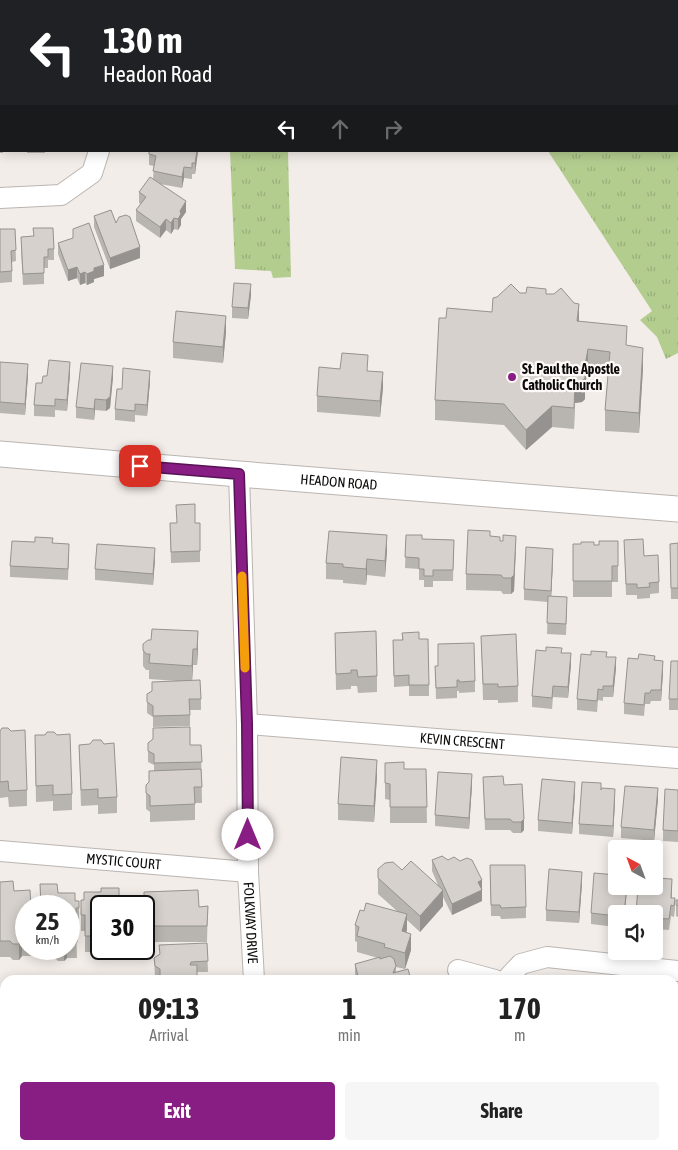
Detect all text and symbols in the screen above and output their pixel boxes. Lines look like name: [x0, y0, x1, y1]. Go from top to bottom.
icon: left: [20, 20, 85, 85]
text: 130 m: [103, 20, 182, 60]
text: Headon Road: [103, 61, 212, 87]
icon: left: [273, 115, 301, 143]
icon: ahead: [326, 115, 354, 143]
icon: right: [379, 115, 407, 143]
place label: St. Paul the Apostle Catholic Church: [522, 361, 620, 393]
marker: St. Paul the Apostle Catholic Church: [506, 371, 518, 383]
pin: [119, 445, 161, 487]
icon: arrive: [126, 452, 154, 480]
street label: HEADON ROAD: [300, 471, 378, 493]
street label: KEVIN CRESCENT: [419, 730, 506, 752]
position arrow: [221, 808, 273, 860]
north arrow: [608, 840, 662, 895]
map controls: [608, 840, 663, 960]
street label: MYSTIC COURT: [85, 850, 162, 873]
street label: FOLKWAY DRIVE: [241, 882, 261, 964]
speed limit sign: 30: [90, 895, 155, 960]
button: sound: [608, 905, 663, 960]
text: 25: [36, 907, 59, 935]
text: km/h: [36, 933, 59, 947]
text: 09:13: [138, 991, 200, 1025]
text: 1: [342, 991, 356, 1025]
text: 170: [499, 991, 541, 1025]
text: Arrival: [149, 1026, 188, 1044]
text: min: [338, 1026, 361, 1044]
text: m: [514, 1026, 526, 1044]
button: Exit: [20, 1082, 335, 1140]
button: Share: [345, 1082, 659, 1140]

